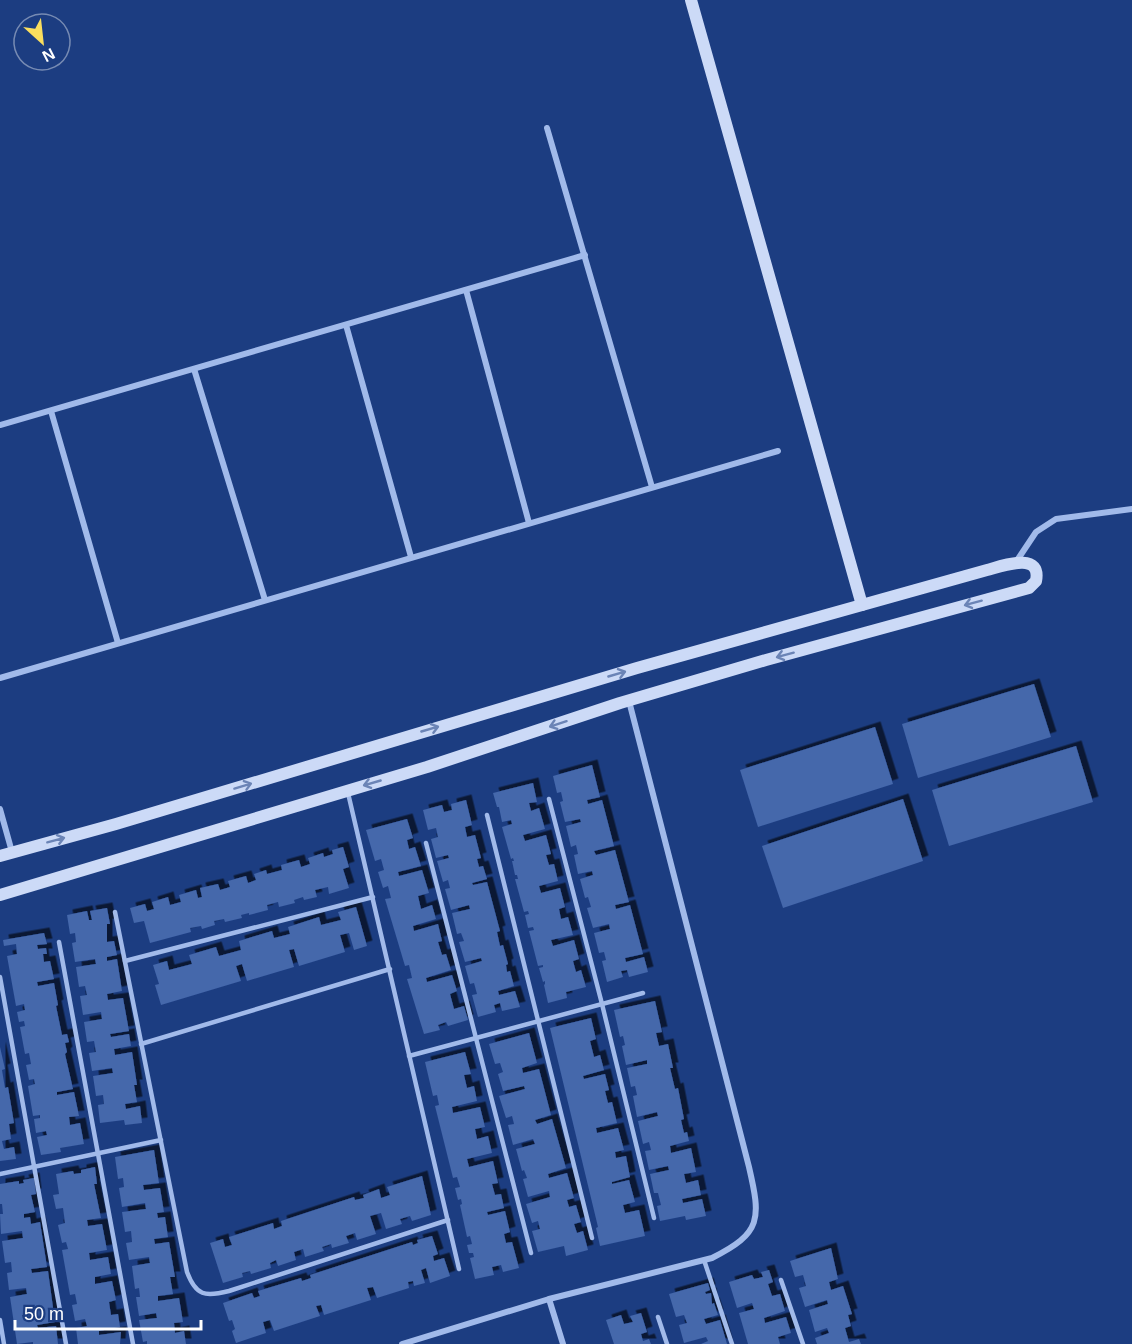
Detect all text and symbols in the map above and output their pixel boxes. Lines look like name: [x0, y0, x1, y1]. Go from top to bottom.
north arrow: [12, 12, 72, 72]
text: N: [40, 45, 58, 65]
one-way arrow: [963, 598, 982, 610]
one-way arrow: [775, 650, 794, 661]
one-way arrow: [607, 668, 626, 679]
one-way arrow: [549, 719, 568, 730]
one-way arrow: [420, 723, 439, 734]
one-way arrow: [363, 778, 382, 789]
one-way arrow: [234, 780, 253, 791]
one-way arrow: [46, 834, 65, 845]
scale bar: [15, 1293, 201, 1331]
text: 50 m: [24, 1304, 64, 1324]

